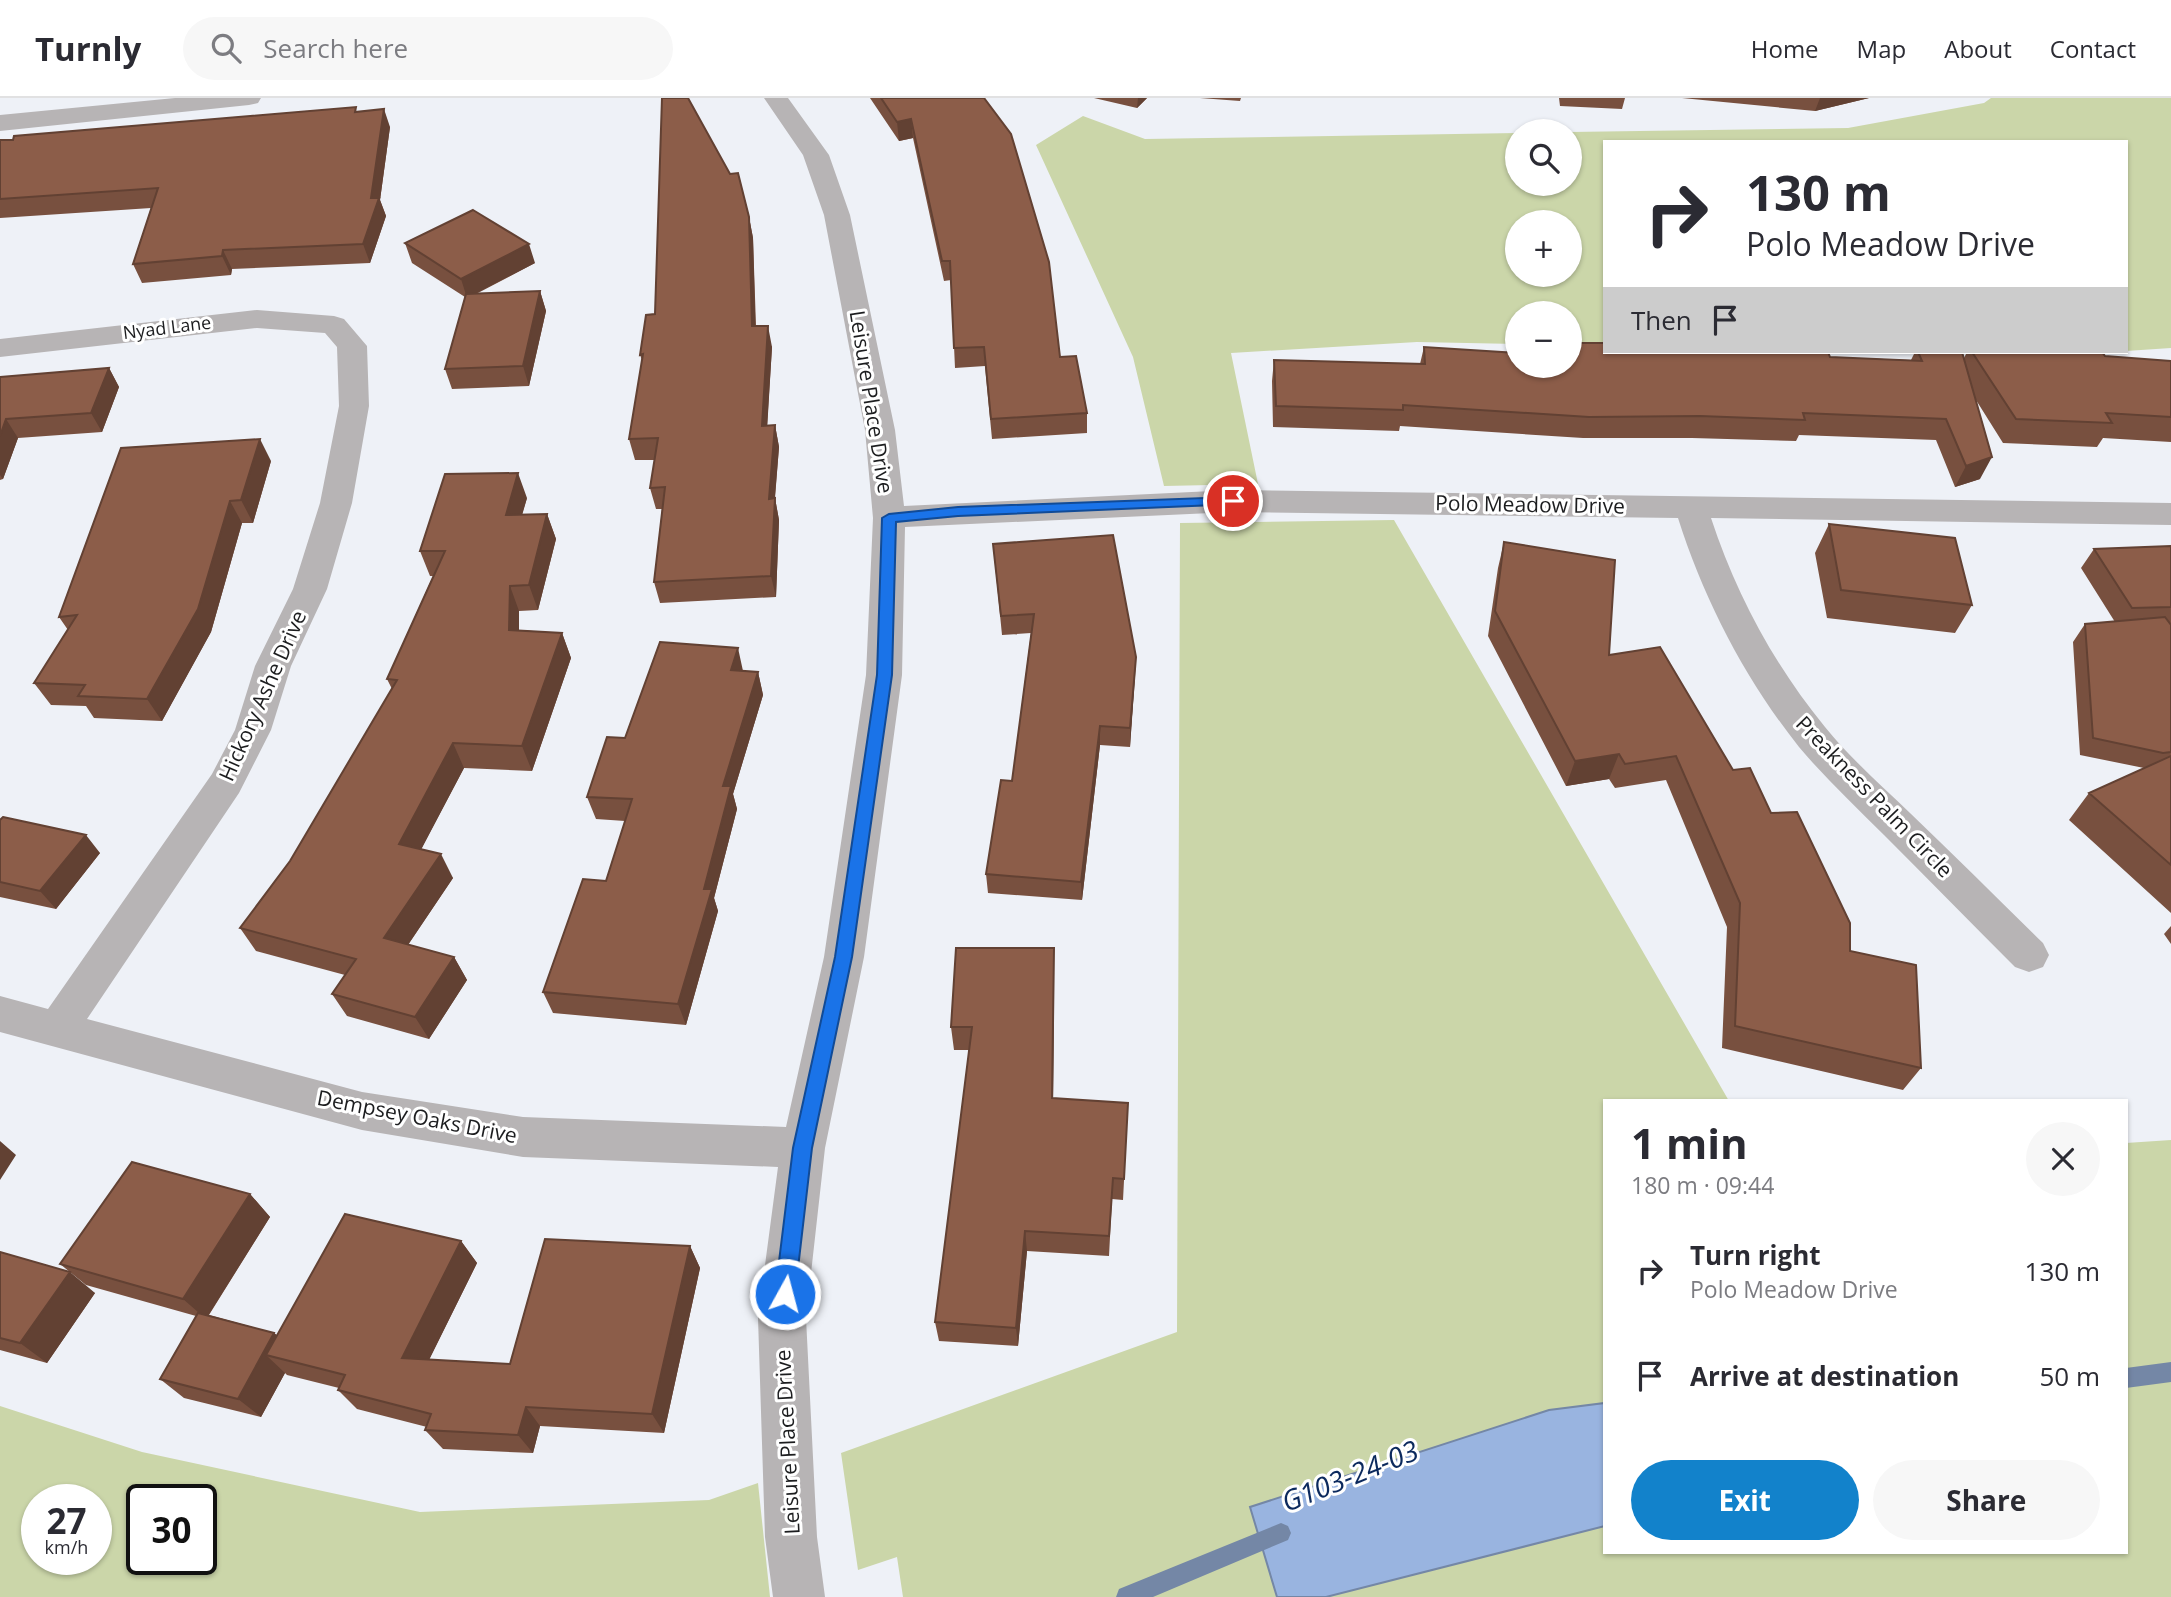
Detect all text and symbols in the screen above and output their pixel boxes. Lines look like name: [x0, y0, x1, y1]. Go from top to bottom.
search box: [183, 17, 673, 80]
text: Turnly: [35, 26, 141, 71]
icon: search: [207, 29, 245, 67]
text: Search here: [263, 30, 408, 66]
text: Home: [1751, 32, 1819, 65]
text: Map: [1857, 32, 1906, 65]
text: About: [1944, 32, 2012, 65]
text: Contact: [2050, 32, 2136, 65]
map controls: [1505, 119, 1582, 378]
button: search: [1505, 119, 1582, 196]
text: 130 m: [1746, 159, 1891, 225]
icon: right: [1631, 168, 1722, 259]
button: +: [1505, 210, 1582, 287]
text: Polo Meadow Drive: [1746, 222, 2035, 265]
button: −: [1505, 301, 1582, 378]
icon: arrive: [1706, 301, 1744, 339]
text: Then: [1631, 302, 1692, 338]
street label: Leisure Place Drive: [844, 308, 900, 495]
street label: Nyad Lane: [121, 310, 212, 344]
pin: [1203, 471, 1263, 531]
icon: arrive: [1214, 482, 1252, 520]
street label: Polo Meadow Drive: [1435, 488, 1625, 520]
street label: Hickory Ashe Drive: [212, 606, 312, 785]
street label: Preakness Palm Circle: [1790, 709, 1959, 883]
street label: Dempsey Oaks Drive: [315, 1083, 519, 1149]
text: 1 min: [1631, 1114, 1748, 1171]
button: close: [2026, 1122, 2100, 1196]
text: 180 m · 09:44: [1631, 1169, 1774, 1201]
text: Turn right: [1690, 1237, 1821, 1273]
icon: right: [1631, 1252, 1669, 1290]
text: 130 m: [2025, 1253, 2100, 1289]
position arrow: [748, 1257, 822, 1331]
text: Polo Meadow Drive: [1690, 1273, 1898, 1305]
street label: Leisure Place Drive: [768, 1349, 806, 1535]
icon: arrive: [1631, 1357, 1669, 1395]
text: Arrive at destination: [1690, 1358, 1959, 1394]
text: 50 m: [2039, 1358, 2100, 1394]
water label: G103-24-03: [1276, 1430, 1424, 1520]
button: Exit: [1631, 1460, 1859, 1540]
button: Share: [1873, 1460, 2100, 1540]
speed limit sign: 30: [126, 1484, 217, 1575]
text: 27: [46, 1497, 87, 1544]
text: km/h: [45, 1535, 88, 1559]

